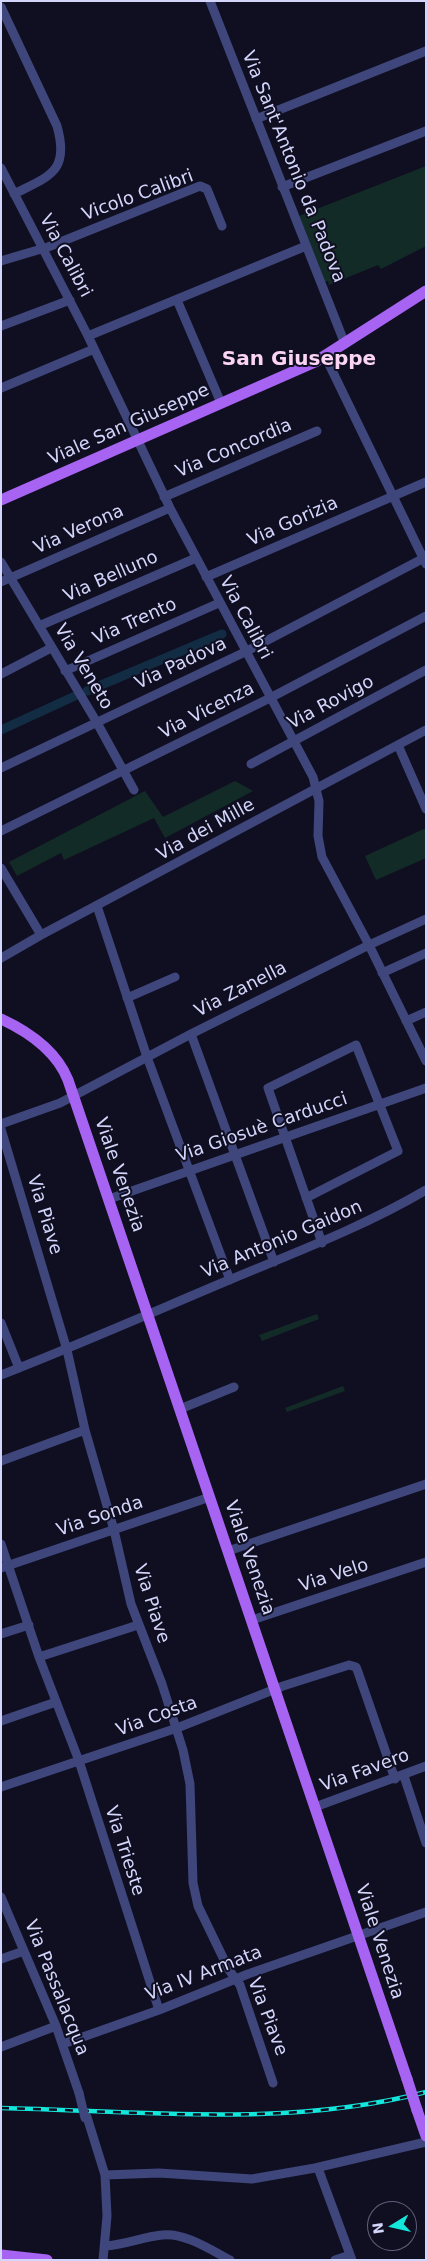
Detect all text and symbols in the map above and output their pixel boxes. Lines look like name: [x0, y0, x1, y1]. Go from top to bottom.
street label: Via Sant'Antonio da Padova: [237, 48, 349, 286]
street label: Vicolo Calibri: [79, 166, 197, 226]
street label: Via Calibri: [34, 211, 96, 301]
district label: San Giuseppe: [222, 348, 376, 372]
street label: Viale San Giuseppe: [45, 380, 213, 470]
street label: Via Concordia: [173, 415, 295, 483]
street label: Via Gorizia: [245, 493, 341, 551]
street label: Via Verona: [31, 501, 127, 559]
street label: Via Belluno: [61, 547, 161, 607]
street label: Via Calibri: [214, 573, 276, 663]
street label: Via Trento: [90, 594, 180, 650]
street label: Via Veneto: [49, 620, 117, 714]
street label: Via Padova: [132, 633, 230, 695]
street label: Via Rovigo: [284, 671, 378, 735]
street label: Via Vicenza: [156, 678, 258, 744]
street label: Via dei Mille: [153, 794, 259, 866]
street label: Via Zanella: [191, 958, 291, 1022]
street label: Via Giosuè Carducci: [174, 1089, 350, 1167]
street label: Viale Venezia: [89, 1115, 149, 1235]
street label: Via Piave: [22, 1173, 66, 1257]
street label: Via Antonio Gaidon: [198, 1196, 366, 1284]
street label: Via Sonda: [54, 1492, 146, 1542]
street label: Viale Venezia: [219, 1498, 279, 1618]
street label: Via Velo: [297, 1555, 371, 1597]
street label: Via Piave: [128, 1562, 174, 1646]
street label: Via Costa: [114, 1692, 200, 1742]
street label: Via Favero: [318, 1745, 412, 1797]
street label: Via Trieste: [99, 1803, 149, 1899]
street label: Viale Venezia: [350, 1882, 408, 2002]
street label: Via Passalacqua: [19, 1917, 93, 2059]
street label: Via IV Armata: [143, 1942, 265, 2006]
street label: Via Piave: [242, 1975, 292, 2059]
north arrow: [367, 2201, 417, 2251]
text: N: [369, 2221, 387, 2235]

